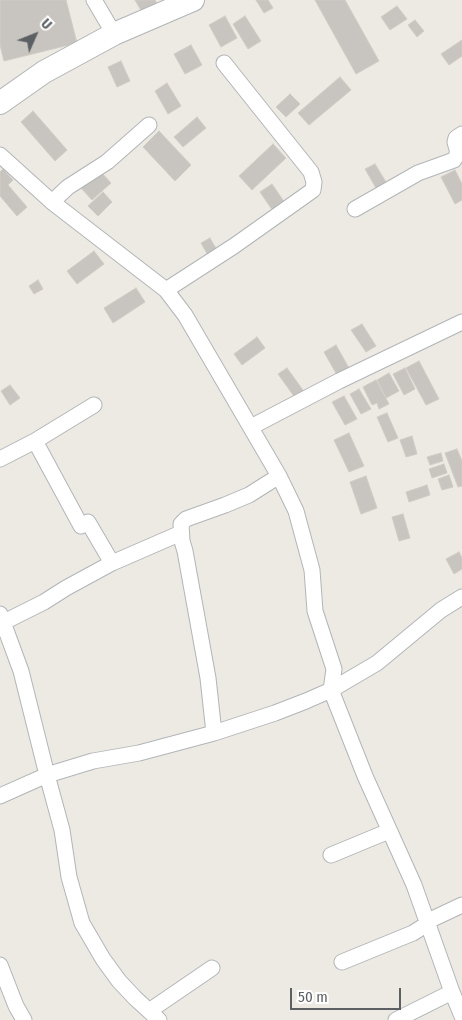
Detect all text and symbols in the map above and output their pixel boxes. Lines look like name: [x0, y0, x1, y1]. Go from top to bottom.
north arrow: [10, 10, 60, 60]
text: U: [37, 15, 55, 33]
scale bar: [292, 978, 403, 1010]
text: 50 m: [298, 988, 328, 1006]

